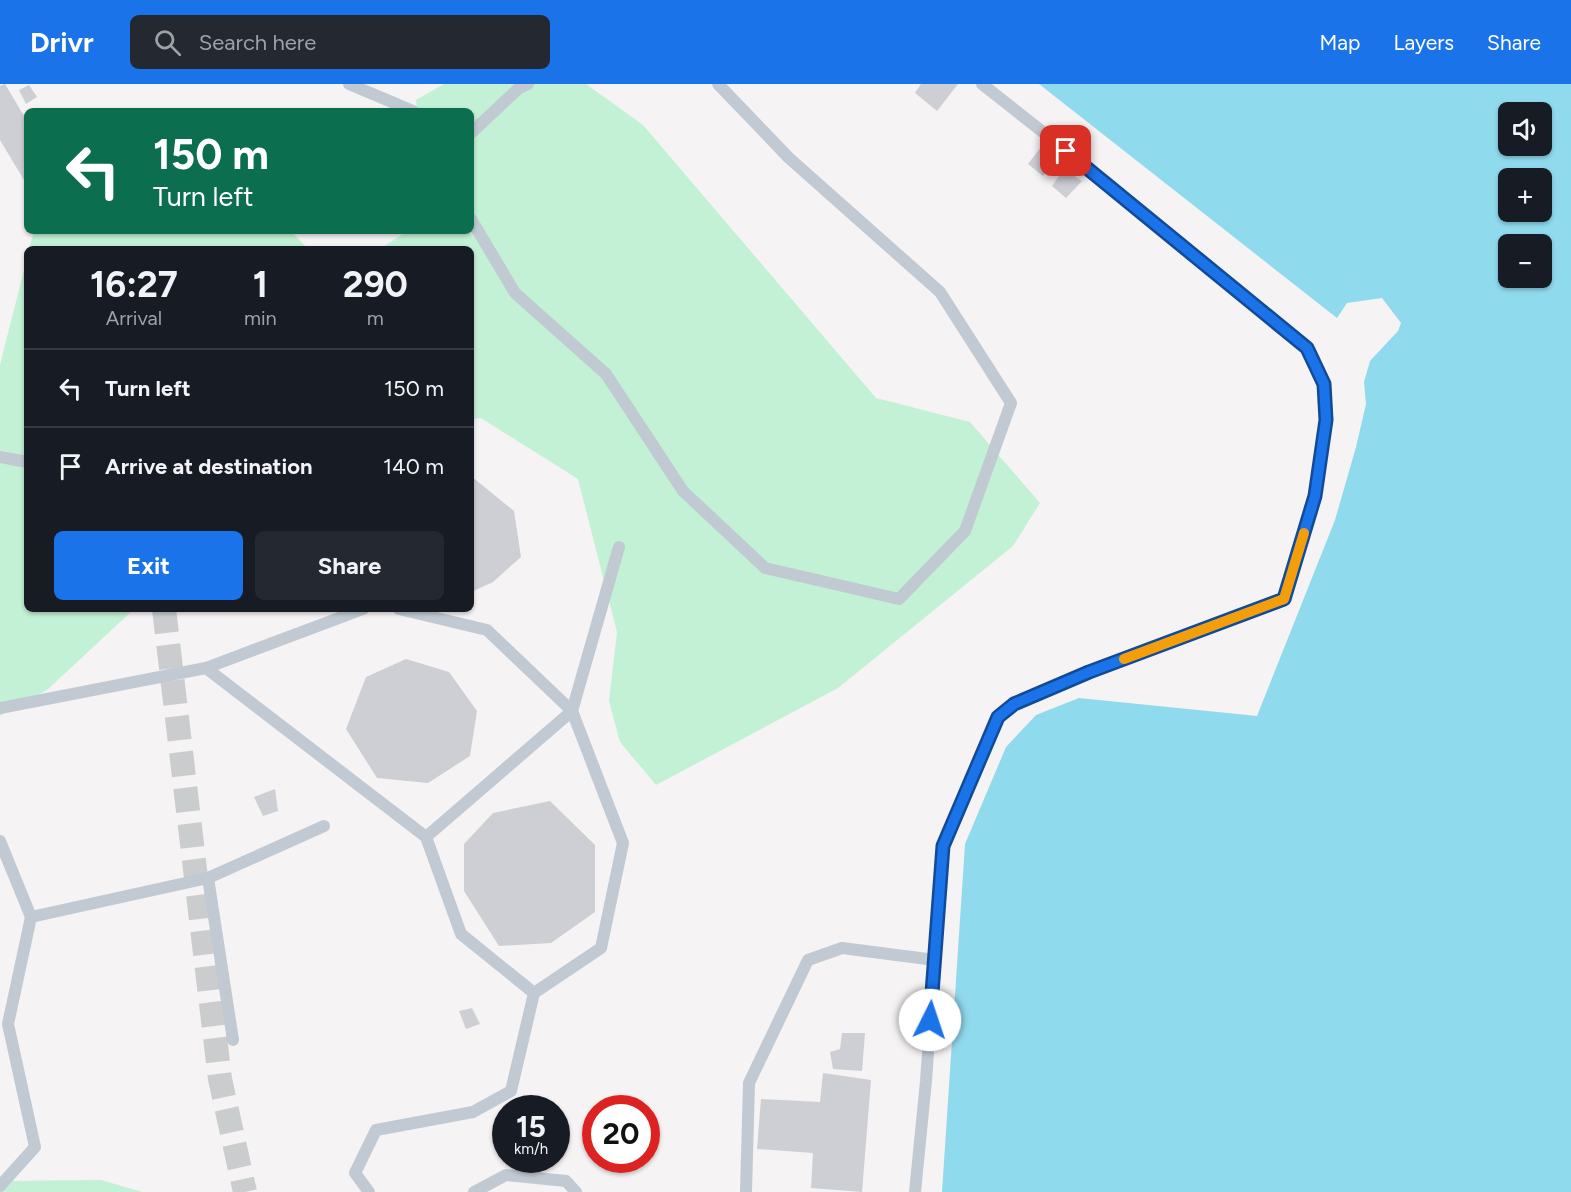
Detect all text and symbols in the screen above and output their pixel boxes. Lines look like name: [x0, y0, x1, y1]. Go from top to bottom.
search box: [130, 15, 550, 69]
text: Drivr: [30, 25, 94, 59]
icon: search: [151, 26, 184, 59]
text: Search here: [199, 29, 316, 56]
text: Map: [1320, 30, 1360, 55]
text: Layers: [1393, 30, 1454, 55]
text: Share: [1487, 30, 1541, 55]
map controls: [1498, 102, 1552, 288]
button: sound: [1498, 102, 1552, 156]
pin: [1040, 125, 1091, 176]
text: 150 m: [153, 129, 269, 180]
icon: left: [54, 132, 132, 210]
icon: arrive: [1049, 134, 1082, 167]
button: +: [1498, 168, 1552, 222]
text: Turn left: [153, 180, 253, 213]
button: −: [1498, 234, 1552, 288]
text: 16:27: [90, 263, 178, 306]
text: 1: [253, 263, 268, 306]
text: 290: [343, 263, 408, 306]
text: Arrival: [106, 306, 162, 330]
text: min: [244, 306, 277, 330]
text: m: [367, 306, 384, 330]
icon: left: [54, 372, 87, 405]
text: Turn left: [105, 375, 191, 402]
text: 150 m: [384, 375, 444, 402]
icon: arrive: [54, 450, 87, 483]
text: Arrive at destination: [105, 453, 313, 480]
text: 140 m: [383, 453, 444, 480]
button: Exit: [54, 531, 243, 600]
button: Share: [255, 531, 444, 600]
position arrow: [898, 988, 962, 1052]
speed limit sign: 20: [582, 1095, 660, 1173]
text: 15: [516, 1108, 546, 1145]
text: km/h: [514, 1140, 548, 1158]

